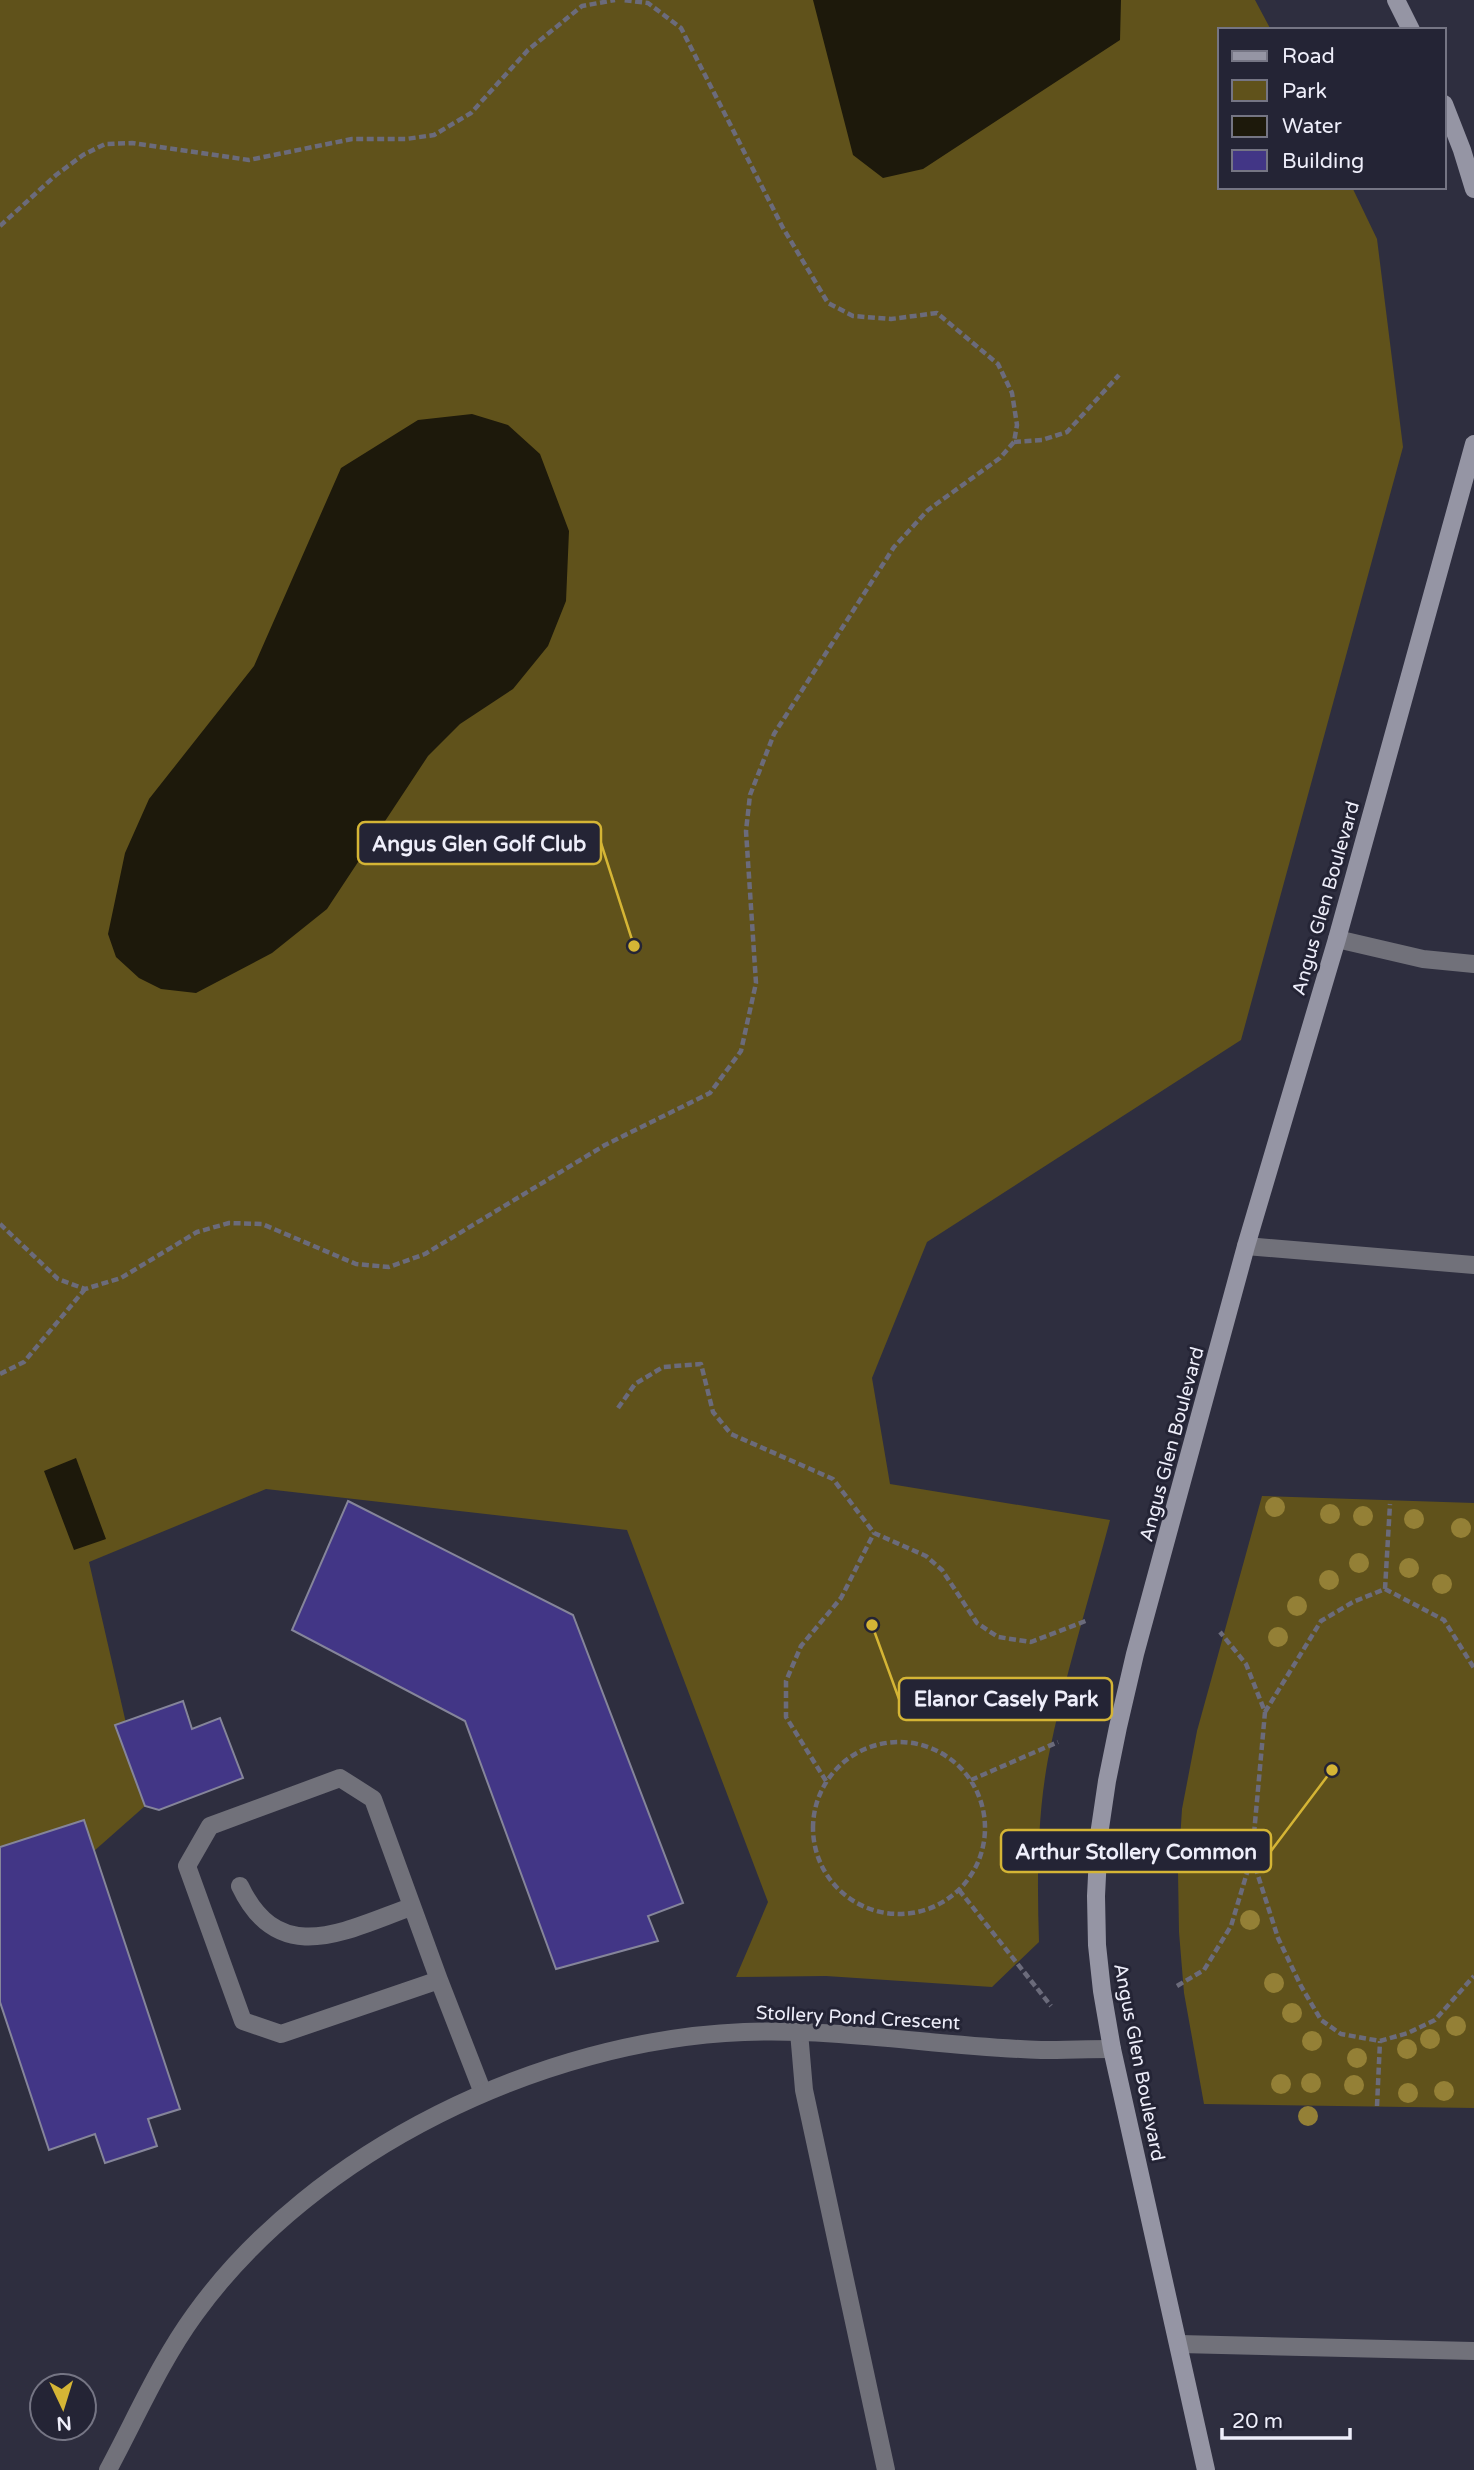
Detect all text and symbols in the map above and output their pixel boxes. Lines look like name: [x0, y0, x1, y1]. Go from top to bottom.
legend: [1218, 28, 1446, 189]
text: Road: [1282, 44, 1335, 69]
text: Park: [1282, 79, 1327, 104]
text: Water: [1282, 114, 1342, 139]
text: Building: [1282, 149, 1364, 174]
street label: Angus Glen Boulevard: [1288, 799, 1364, 998]
callout: Angus Glen Golf Club: [358, 822, 601, 864]
text: Angus Glen Golf Club: [372, 832, 586, 857]
street label: Angus Glen Boulevard: [1135, 1344, 1209, 1544]
callout: Elanor Casely Park: [899, 1678, 1112, 1720]
text: Elanor Casely Park: [914, 1687, 1099, 1712]
callout: Arthur Stollery Common: [1001, 1830, 1271, 1872]
text: Arthur Stollery Common: [1015, 1840, 1257, 1865]
street label: Angus Glen Boulevard: [1109, 1962, 1169, 2163]
street label: Stollery Pond Crescent: [755, 2002, 961, 2034]
north arrow: [28, 2372, 98, 2442]
scale bar: [1222, 2396, 1350, 2440]
text: 20 m: [1232, 2409, 1283, 2434]
text: N: [56, 2411, 72, 2434]

